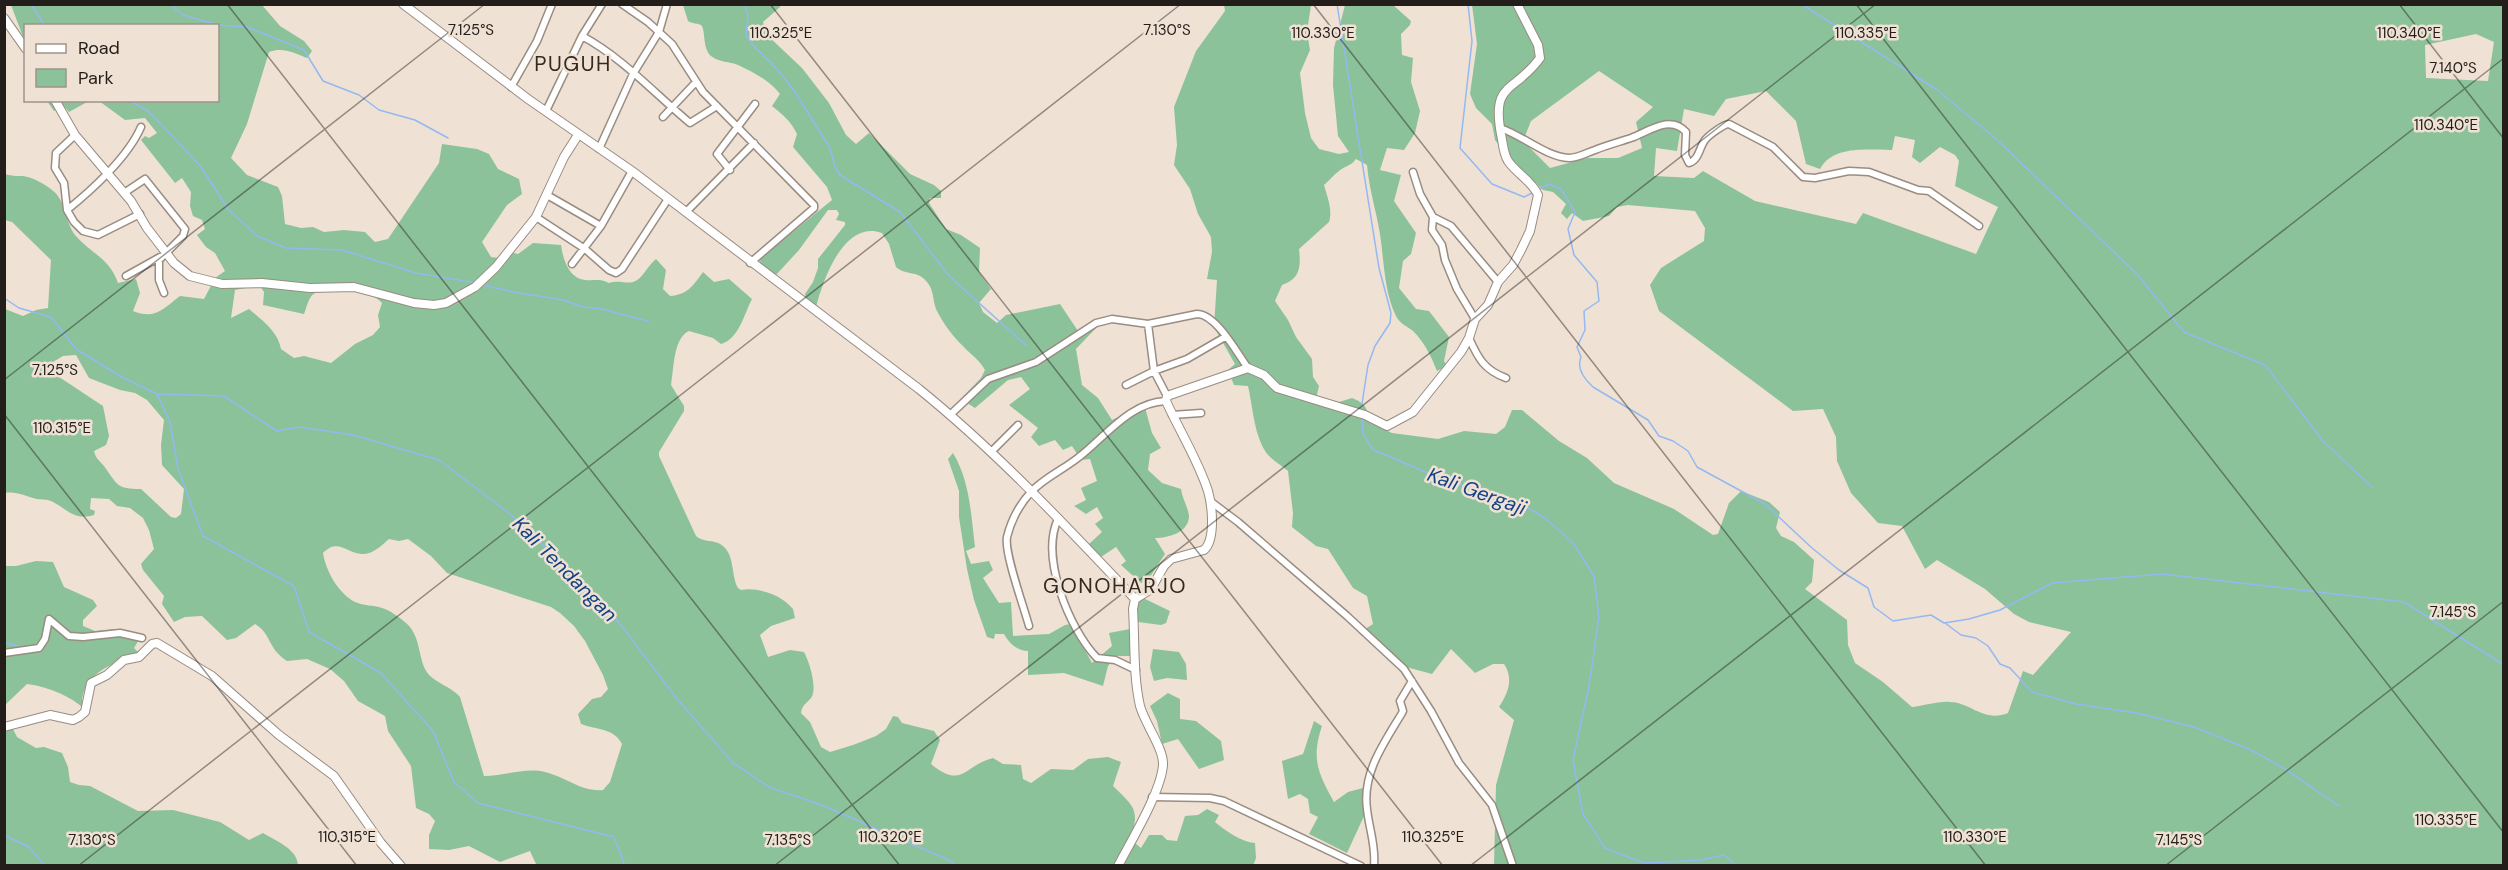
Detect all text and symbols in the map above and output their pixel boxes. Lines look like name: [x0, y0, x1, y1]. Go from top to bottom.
text: 7.125°S: [448, 20, 494, 40]
text: 7.130°S: [1143, 20, 1191, 40]
text: 110.325°E: [750, 23, 812, 43]
text: 110.330°E: [1291, 23, 1355, 43]
text: 110.335°E: [1835, 23, 1897, 43]
text: 110.340°E: [2377, 23, 2441, 43]
legend: [24, 24, 219, 102]
text: Road: [78, 36, 120, 60]
district label: PUGUH: [534, 50, 612, 78]
text: 7.140°S: [2429, 58, 2477, 78]
text: Park: [78, 66, 114, 90]
text: 110.340°E: [2414, 115, 2478, 135]
text: 7.125°S: [32, 360, 78, 380]
text: 110.315°E: [33, 418, 91, 438]
water label: Kali Gergaji: [1424, 461, 1531, 521]
water label: Kali Tendangan: [507, 511, 623, 627]
district label: GONOHARJO: [1043, 572, 1187, 600]
text: 7.145°S: [2430, 602, 2477, 622]
text: 110.335°E: [2415, 810, 2477, 830]
text: 110.315°E: [318, 827, 376, 847]
text: 110.320°E: [858, 827, 922, 847]
text: 110.325°E: [1402, 827, 1464, 847]
text: 110.330°E: [1943, 827, 2007, 847]
text: 7.130°S: [68, 830, 116, 850]
text: 7.135°S: [765, 830, 811, 850]
text: 7.145°S: [2156, 830, 2203, 850]

